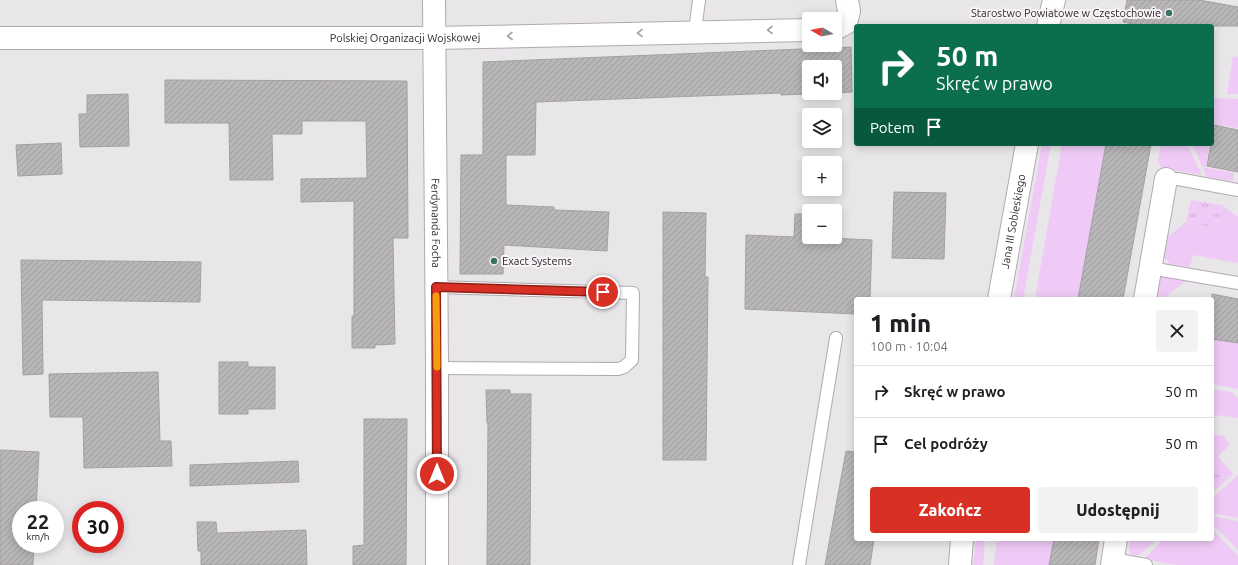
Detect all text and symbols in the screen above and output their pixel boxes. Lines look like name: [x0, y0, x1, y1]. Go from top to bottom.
place label: Starostwo Powiatowe w Częstochowie: [971, 7, 1161, 19]
marker: Starostwo Powiatowe w Częstochowie: [1164, 8, 1174, 18]
north arrow: [802, 12, 842, 52]
map controls: [802, 12, 842, 244]
one-way arrow: [767, 26, 773, 34]
one-way arrow: [637, 29, 643, 37]
street label: Polskiej Organizacji Wojskowej: [330, 31, 480, 44]
one-way arrow: [507, 32, 513, 41]
icon: right: [870, 40, 922, 92]
text: 50 m: [936, 40, 998, 71]
button: sound: [802, 60, 842, 100]
text: Skręć w prawo: [936, 73, 1053, 93]
button: layers: [802, 108, 842, 148]
icon: arrive: [923, 116, 945, 138]
text: Potem: [870, 119, 915, 136]
button: +: [802, 156, 842, 196]
street label: Jana III Sobieskiego: [999, 173, 1027, 269]
street label: Ferdynanda Focha: [429, 178, 442, 268]
button: −: [802, 204, 842, 244]
place label: Exact Systems: [502, 255, 572, 267]
marker: Exact Systems: [489, 256, 499, 266]
pin: [586, 275, 620, 309]
icon: arrive: [592, 281, 614, 303]
text: 1 min: [870, 310, 931, 337]
button: close: [1156, 310, 1198, 352]
text: 100 m · 10:04: [870, 339, 948, 353]
icon: right: [870, 381, 892, 403]
text: Skręć w prawo: [904, 383, 1006, 400]
text: 50 m: [1165, 383, 1198, 400]
icon: arrive: [870, 433, 892, 455]
text: Cel podróży: [904, 435, 988, 452]
text: 50 m: [1165, 435, 1198, 452]
position arrow: [416, 453, 458, 495]
button: Zakończ: [870, 487, 1030, 533]
button: Udostępnij: [1038, 487, 1198, 533]
speed limit sign: 30: [72, 501, 124, 553]
text: 22: [27, 510, 49, 533]
text: km/h: [26, 531, 50, 542]

